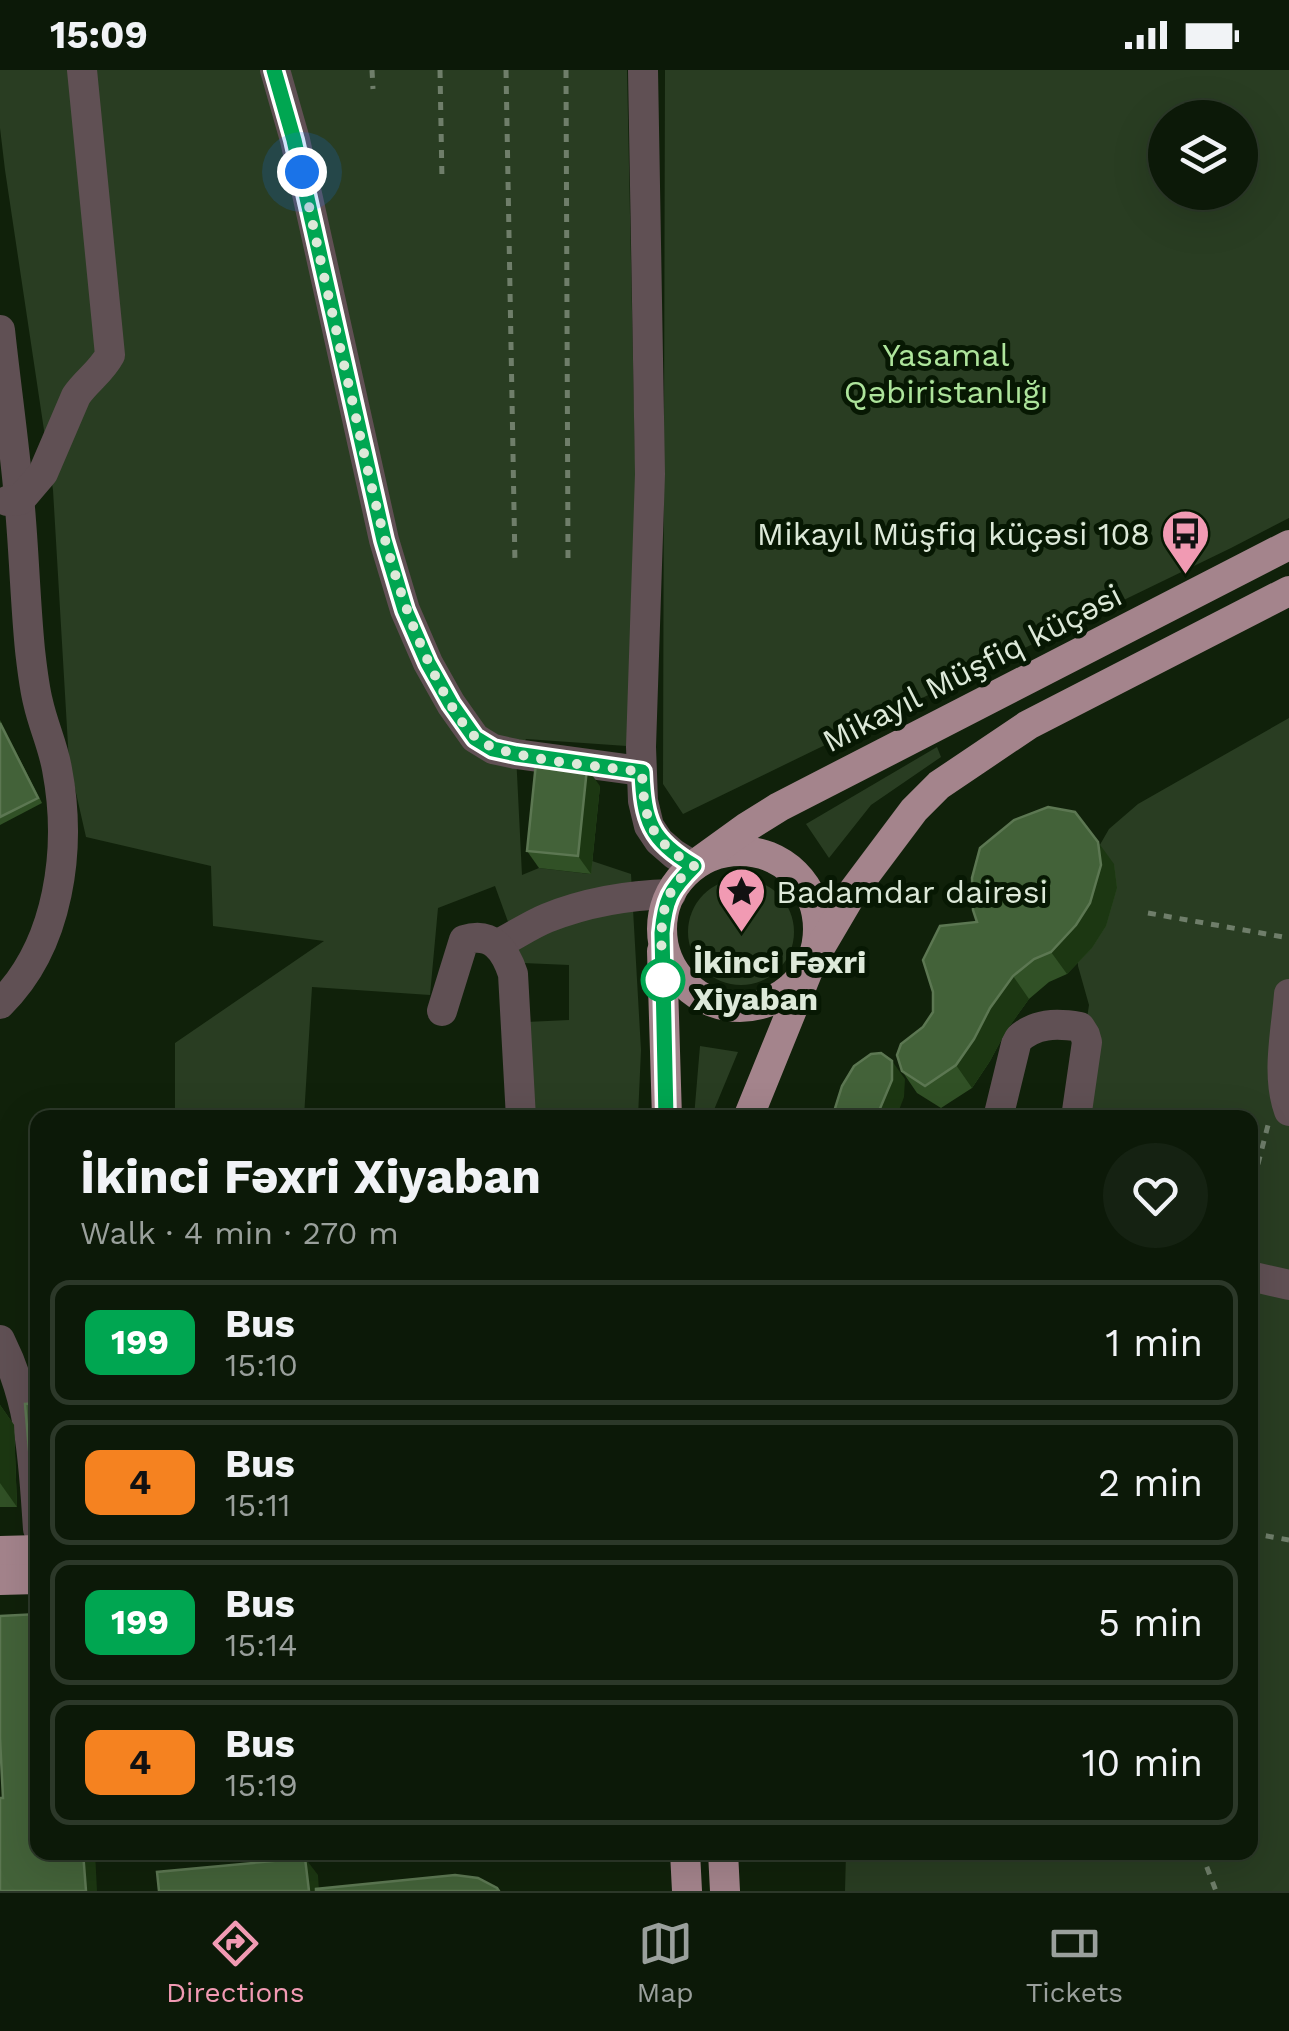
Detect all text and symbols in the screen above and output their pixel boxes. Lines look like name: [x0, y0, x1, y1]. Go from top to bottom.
text: 15:09: [50, 13, 148, 57]
map controls: [1148, 100, 1258, 210]
button: layers: [1148, 100, 1258, 210]
your location: [277, 147, 327, 197]
park label: Yasamal Qəbiristanlığı: [844, 336, 1048, 411]
bus stop icon: Mikayıl Müşfiq küçəsi 108: [1159, 508, 1211, 576]
place label: Mikayıl Müşfiq küçəsi 108: [757, 515, 1150, 553]
street label: Mikayıl Müşfiq küçəsi: [816, 576, 1128, 760]
place icon: Badamdar dairəsi: [715, 866, 767, 934]
place label: Badamdar dairəsi: [776, 873, 1048, 911]
place label: İkinci Fəxri Xiyaban: [693, 943, 866, 1018]
marker: İkinci Fəxri Xiyaban: [642, 959, 684, 1001]
button: heart: [1103, 1143, 1208, 1248]
text: İkinci Fəxri Xiyaban: [80, 1148, 541, 1205]
text: Walk · 4 min · 270 m: [80, 1214, 399, 1252]
text: Bus: [225, 1302, 295, 1346]
text: 199: [111, 1321, 169, 1363]
text: 1 min: [1105, 1321, 1203, 1365]
text: 15:10: [225, 1346, 298, 1384]
text: Bus: [225, 1442, 295, 1486]
text: 4: [129, 1461, 151, 1503]
text: 2 min: [1098, 1461, 1203, 1505]
text: 15:11: [225, 1486, 291, 1524]
text: Bus: [225, 1582, 295, 1626]
text: 199: [111, 1601, 169, 1643]
text: 5 min: [1098, 1601, 1203, 1645]
text: 15:14: [225, 1626, 298, 1664]
text: Bus: [225, 1722, 295, 1766]
text: 4: [129, 1741, 151, 1783]
text: 10 min: [1082, 1741, 1203, 1785]
text: 15:19: [225, 1766, 298, 1804]
tab: Directions: [166, 1916, 304, 2009]
tab: Map: [637, 1916, 694, 2009]
tab: Tickets: [1026, 1916, 1123, 2009]

